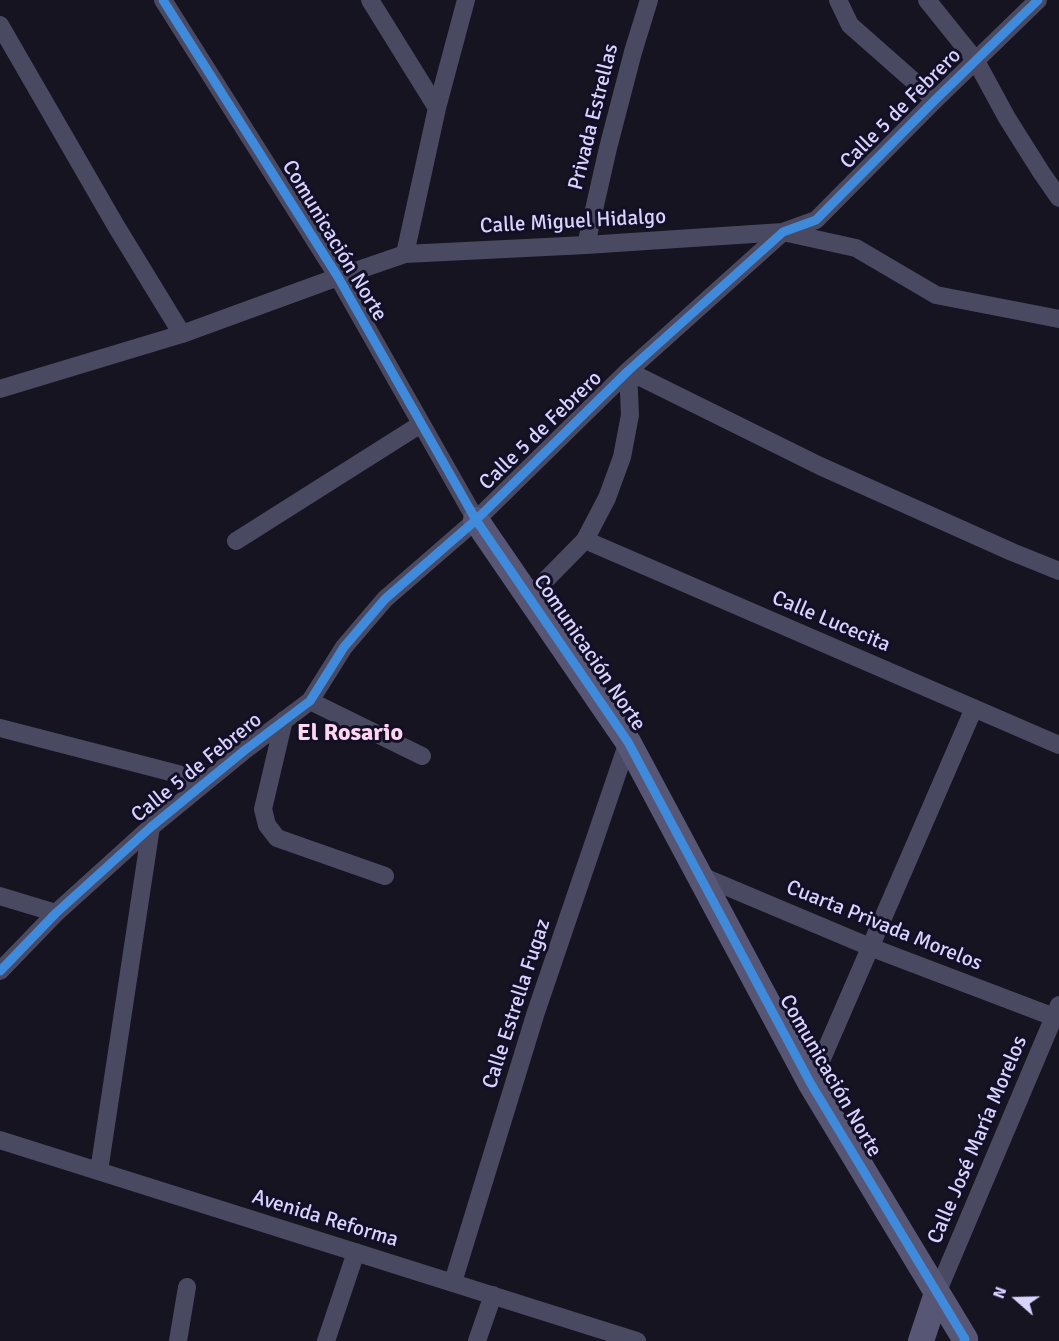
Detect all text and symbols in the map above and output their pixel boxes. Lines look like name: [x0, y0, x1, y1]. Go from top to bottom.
street label: Privada Estrellas: [564, 41, 624, 193]
street label: Calle 5 de Febrero: [835, 43, 967, 175]
street label: Comunicación Norte: [276, 156, 392, 326]
street label: Calle Miguel Hidalgo: [479, 205, 667, 239]
street label: Calle 5 de Febrero: [475, 366, 607, 496]
street label: Comunicación Norte: [527, 570, 651, 736]
street label: Calle Lucecita: [768, 586, 894, 658]
street label: Calle 5 de Febrero: [127, 708, 267, 828]
district label: El Rosario: [297, 720, 403, 748]
street label: Cuarta Privada Morelos: [782, 875, 986, 977]
street label: Calle Estrella Fugaz: [478, 916, 556, 1092]
street label: Comunicación Norte: [773, 990, 887, 1162]
street label: Calle José María Morelos: [923, 1032, 1033, 1248]
street label: Avenida Reforma: [249, 1185, 401, 1253]
north arrow: [987, 1269, 1047, 1329]
text: N: [989, 1284, 1011, 1302]

